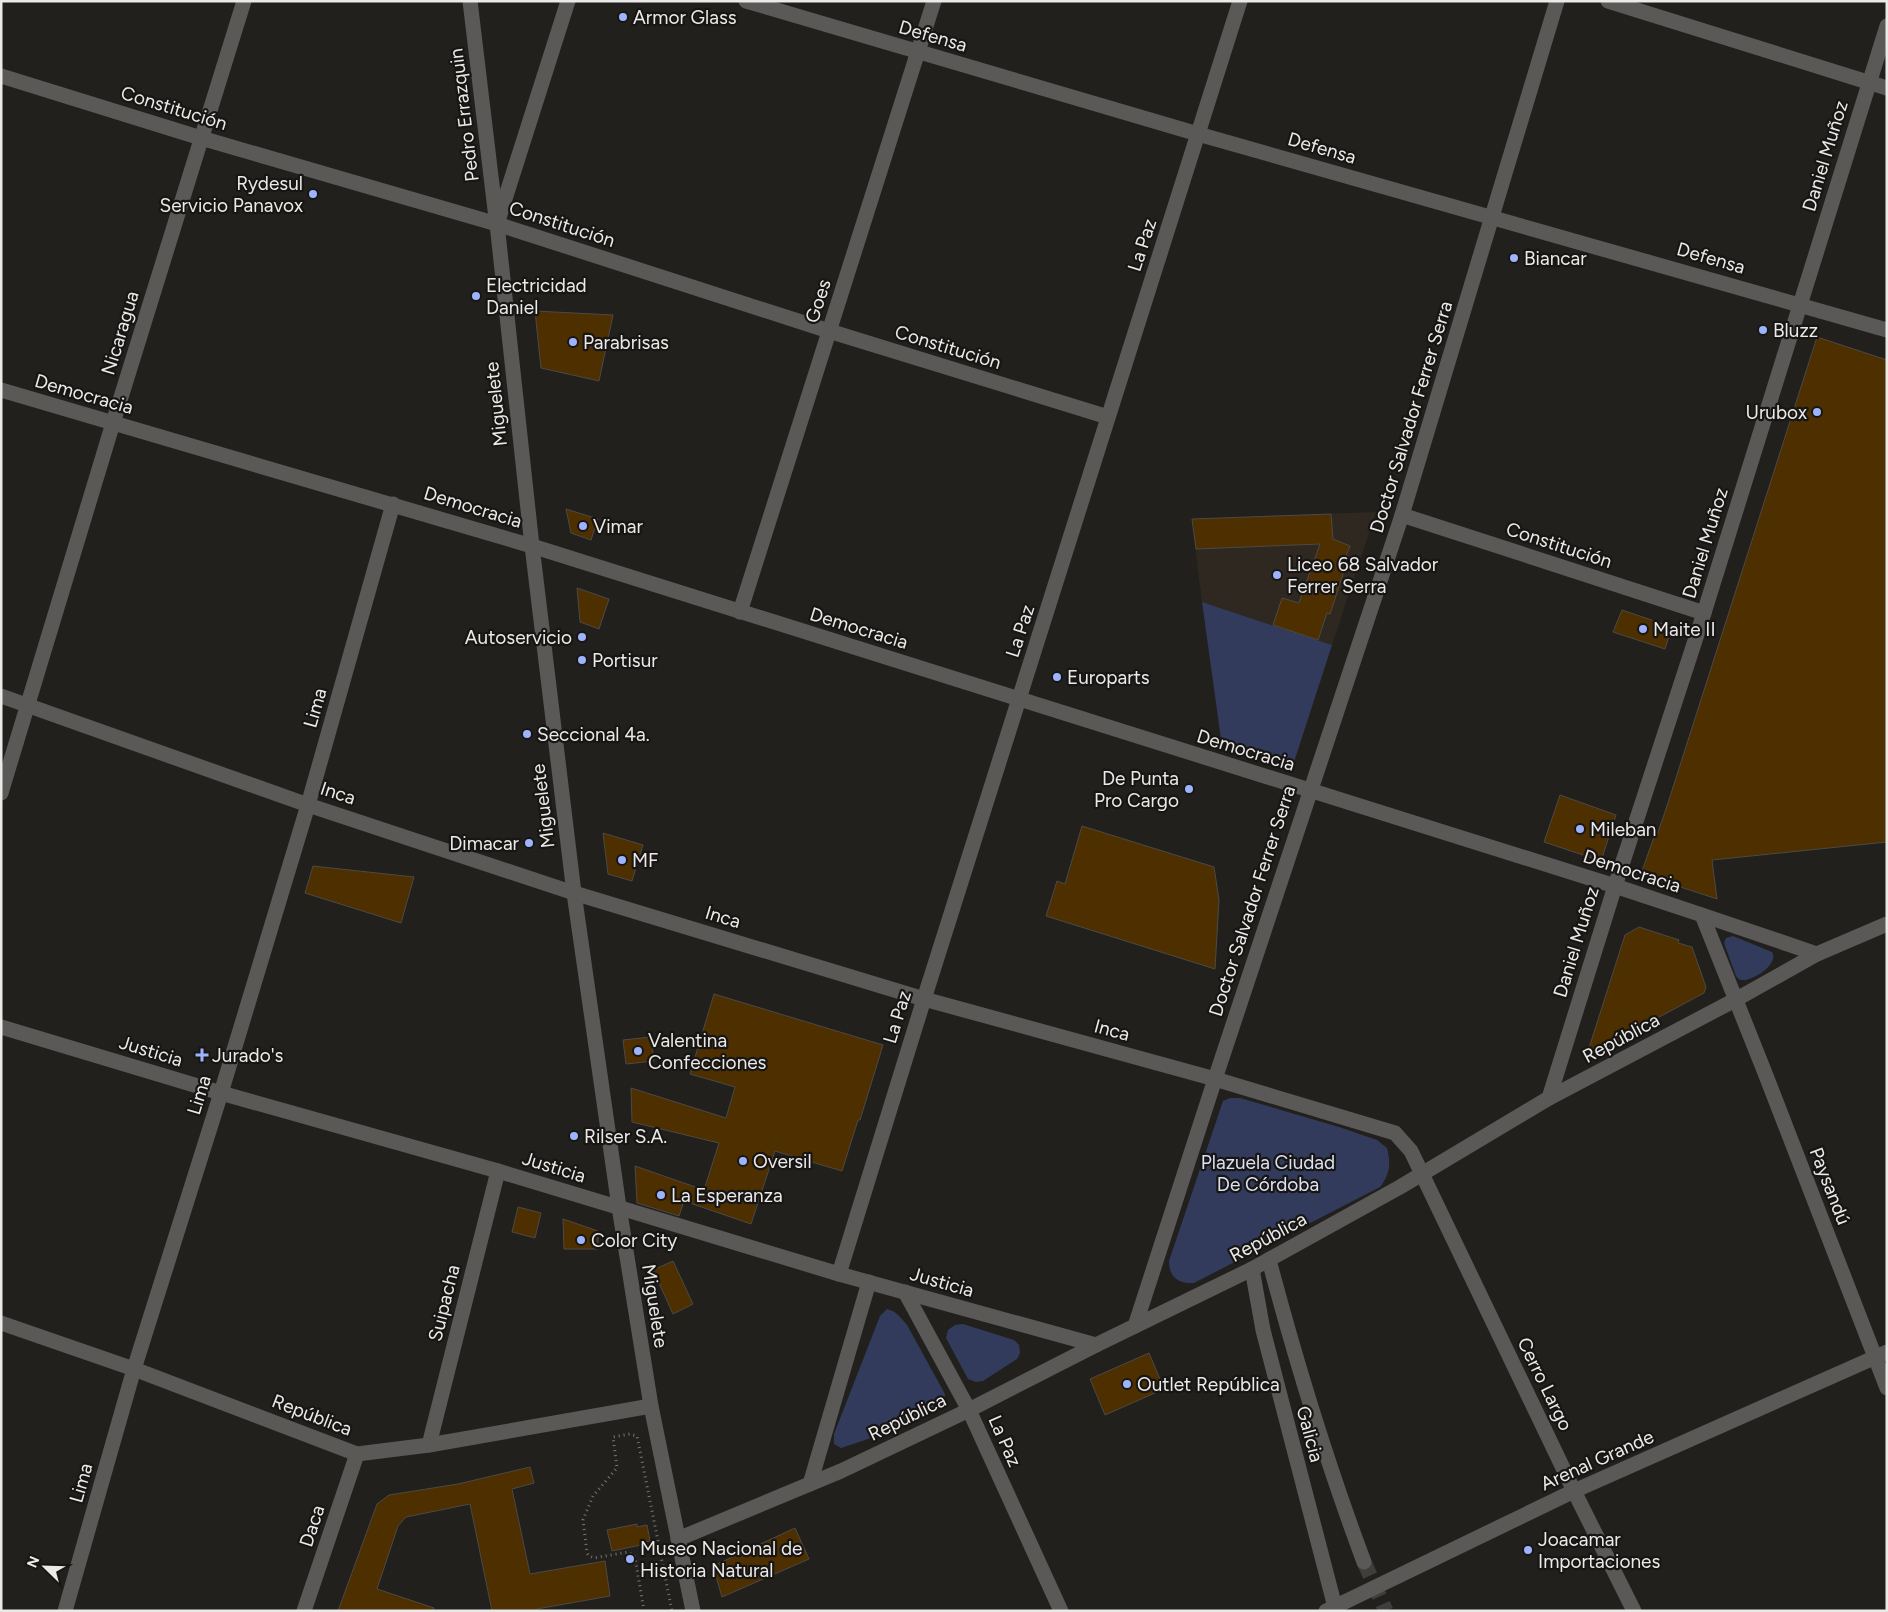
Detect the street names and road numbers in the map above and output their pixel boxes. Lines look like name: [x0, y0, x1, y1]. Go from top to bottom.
street label: Defensa: [896, 15, 970, 57]
street label: Pedro Errazquin: [444, 47, 484, 183]
street label: Constitución: [118, 81, 230, 135]
street label: Daniel Muñoz: [1797, 98, 1853, 214]
street label: Defensa: [1285, 127, 1359, 169]
street label: Constitución: [506, 196, 618, 252]
street label: La Paz: [1123, 216, 1161, 274]
street label: Defensa: [1674, 237, 1748, 279]
street label: Goes: [800, 276, 836, 326]
street label: Nicaragua: [96, 288, 144, 378]
street label: Doctor Salvador Ferrer Serra: [1365, 298, 1457, 536]
street label: Constitución: [892, 320, 1004, 374]
street label: Miguelete: [480, 361, 512, 447]
street label: Democracia: [32, 369, 136, 419]
street label: Democracia: [421, 481, 525, 533]
street label: Daniel Muñoz: [1677, 485, 1733, 601]
street label: Constitución: [1503, 517, 1615, 573]
street label: Democracia: [807, 602, 911, 654]
street label: La Paz: [1001, 602, 1039, 660]
street label: Lima: [298, 686, 332, 730]
street label: Democracia: [1194, 724, 1298, 776]
street label: Miguelete: [526, 763, 560, 849]
street label: Inca: [317, 777, 359, 809]
street label: Doctor Salvador Ferrer Serra: [1204, 783, 1300, 1019]
street label: Democracia: [1580, 844, 1684, 898]
street label: Daniel Muñoz: [1548, 884, 1604, 1000]
street label: Inca: [703, 901, 743, 933]
street label: La Paz: [878, 988, 916, 1046]
street label: República: [1579, 1008, 1663, 1068]
street label: Inca: [1092, 1014, 1132, 1046]
street label: Justicia: [116, 1030, 186, 1072]
street label: Lima: [182, 1072, 216, 1118]
street label: Paysandú: [1805, 1144, 1855, 1228]
street label: Justicia: [519, 1146, 589, 1188]
street label: República: [1226, 1207, 1310, 1267]
street label: Suipacha: [423, 1262, 465, 1344]
street label: Miguelete: [637, 1262, 673, 1350]
street label: Justicia: [907, 1262, 977, 1302]
street label: Cerro Largo: [1513, 1334, 1577, 1434]
street label: República: [864, 1388, 950, 1446]
street label: República: [269, 1389, 355, 1441]
street label: Galicia: [1292, 1403, 1328, 1465]
street label: La Paz: [983, 1412, 1027, 1470]
street label: Arenal Grande: [1537, 1425, 1657, 1495]
street label: Lima: [64, 1461, 98, 1505]
street label: Daca: [294, 1502, 330, 1550]

